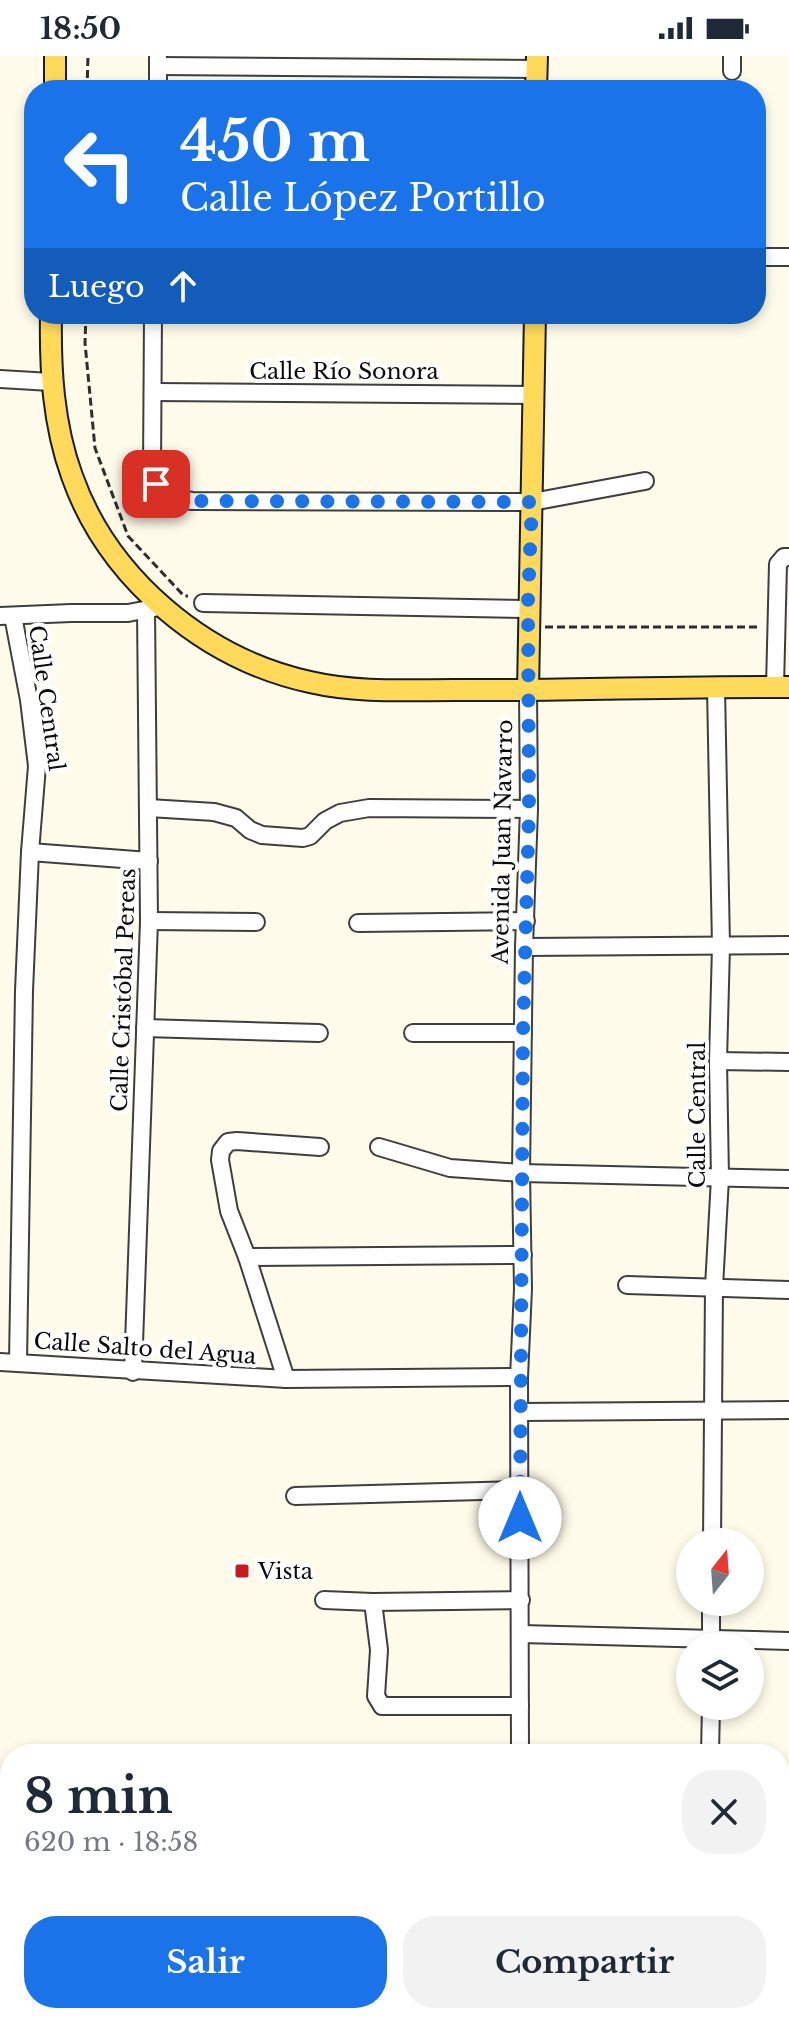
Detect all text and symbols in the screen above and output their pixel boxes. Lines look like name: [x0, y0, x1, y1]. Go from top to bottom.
text: 18:50: [40, 10, 121, 47]
text: 450 m: [180, 107, 370, 176]
icon: left: [48, 112, 152, 216]
text: Calle López Portillo: [180, 176, 546, 221]
icon: ahead: [161, 264, 205, 308]
text: Luego: [48, 268, 145, 305]
street label: Calle Río Sonora: [249, 358, 440, 385]
pin: [122, 450, 190, 518]
icon: arrive: [134, 462, 178, 506]
street label: Calle Central: [23, 624, 70, 773]
street label: Avenida Juan Navarro: [487, 719, 518, 966]
street label: Calle Cristóbal Pereas: [106, 868, 141, 1112]
street label: Calle Central: [684, 1042, 711, 1188]
street label: Calle Salto del Agua: [33, 1327, 258, 1370]
position arrow: [478, 1476, 562, 1560]
north arrow: [676, 1528, 764, 1616]
map controls: [676, 1528, 764, 1720]
place label: Vista: [257, 1558, 314, 1585]
marker: Vista: [233, 1562, 251, 1580]
button: layers: [676, 1632, 764, 1720]
text: 8 min: [24, 1766, 173, 1826]
button: close: [682, 1770, 766, 1854]
text: 620 m · 18:58: [24, 1826, 198, 1858]
button: Salir: [24, 1916, 387, 2008]
button: Compartir: [403, 1916, 766, 2008]

